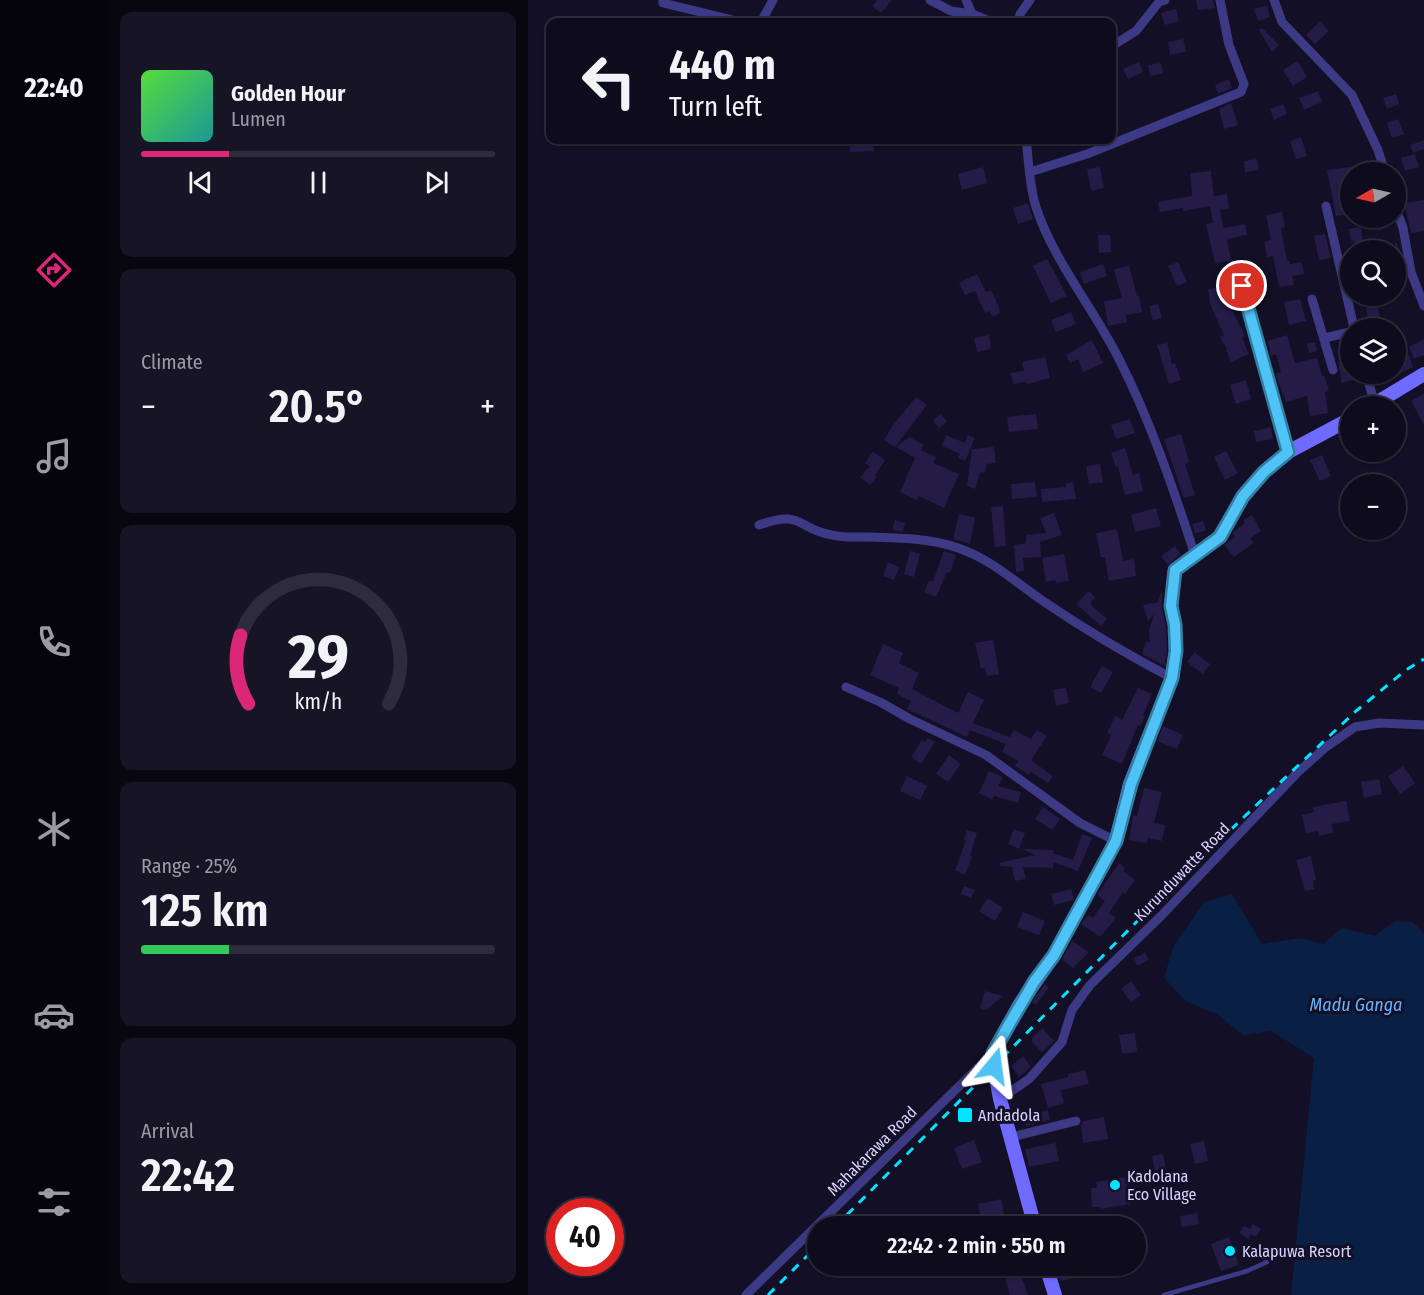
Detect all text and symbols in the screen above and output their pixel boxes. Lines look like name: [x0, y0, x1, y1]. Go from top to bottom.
text: 440 m: [669, 40, 776, 90]
icon: left: [570, 42, 648, 120]
text: 22:40: [24, 72, 84, 104]
text: Golden Hour: [231, 80, 345, 107]
text: Turn left: [669, 91, 762, 123]
text: Lumen: [231, 107, 286, 131]
north arrow: [1340, 162, 1406, 228]
map controls: [1340, 162, 1406, 540]
icon: previous: [184, 166, 217, 199]
icon: pause: [302, 166, 335, 199]
icon: next: [420, 166, 453, 199]
button: search: [1340, 240, 1406, 306]
icon: directions: [33, 249, 75, 291]
pin: [1216, 260, 1267, 311]
icon: arrive: [1225, 269, 1258, 302]
button: layers: [1340, 318, 1406, 384]
text: Climate: [141, 350, 203, 374]
text: 20.5°: [269, 380, 367, 434]
text: −: [141, 387, 156, 427]
text: +: [480, 387, 495, 427]
button: +: [1340, 396, 1406, 462]
icon: music: [33, 435, 75, 477]
button: −: [1340, 474, 1406, 540]
icon: phone: [33, 621, 75, 663]
text: 29: [287, 621, 348, 696]
text: km/h: [294, 690, 342, 716]
icon: climate: [33, 808, 75, 850]
street label: Kurunduwatte Road: [1130, 819, 1234, 925]
text: Range · 25%: [141, 854, 237, 878]
text: 125 km: [141, 884, 269, 938]
icon: car: [33, 994, 75, 1036]
water label: Madu Ganga: [1310, 994, 1402, 1016]
position arrow: [962, 1034, 1026, 1098]
street label: Mahakarawa Road: [823, 1102, 921, 1200]
marker: Andadola: [956, 1106, 974, 1124]
place label: Andadola: [978, 1106, 1040, 1125]
text: Arrival: [141, 1119, 194, 1143]
text: 22:42: [141, 1149, 235, 1203]
place label: Kadolana Eco Village: [1127, 1167, 1196, 1204]
marker: Kadolana Eco Village: [1108, 1178, 1122, 1192]
icon: filters: [33, 1181, 75, 1223]
speed limit sign: 40: [546, 1198, 624, 1276]
text: 22:42 · 2 min · 550 m: [887, 1232, 1066, 1259]
place label: Kalapuwa Resort: [1242, 1242, 1352, 1261]
marker: Kalapuwa Resort: [1223, 1244, 1237, 1258]

